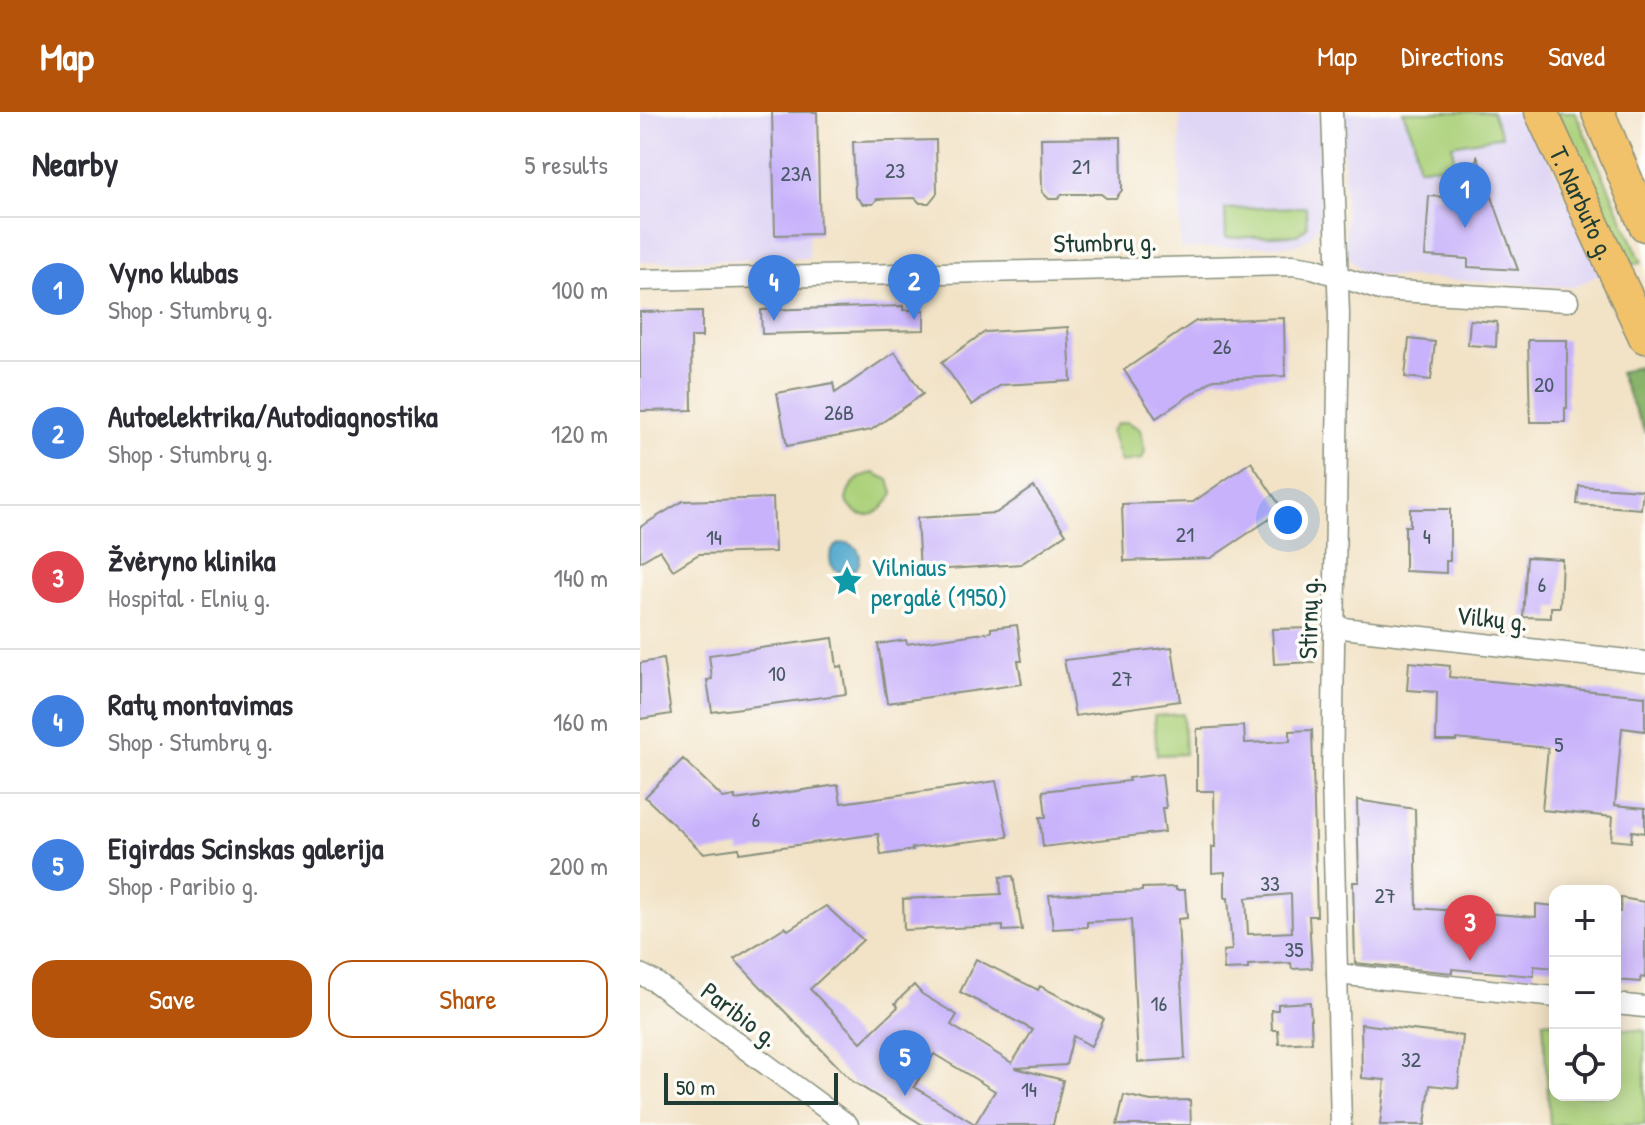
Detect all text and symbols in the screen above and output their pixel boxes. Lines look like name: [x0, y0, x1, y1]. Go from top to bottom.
text: Map: [40, 30, 94, 82]
text: Map: [1317, 37, 1357, 75]
text: Directions: [1401, 37, 1504, 75]
text: Saved: [1548, 37, 1605, 75]
street label: T. Narbuto g.: [1542, 140, 1624, 265]
text: Nearby: [32, 141, 118, 187]
text: 5 results: [524, 147, 608, 182]
house number: 21: [1072, 151, 1090, 181]
house number: 23: [885, 155, 905, 185]
house number: 23A: [781, 158, 812, 188]
pin: 1: [1439, 162, 1491, 228]
street label: Stumbrų g.: [1053, 224, 1157, 260]
text: Vyno klubas: [108, 252, 238, 292]
pin: 2: [888, 254, 940, 320]
pin: 4: [748, 255, 800, 321]
text: 1: [53, 272, 63, 307]
text: 100 m: [552, 272, 608, 307]
text: Shop · Stumbrų g.: [108, 292, 273, 327]
house number: 26: [1212, 331, 1232, 361]
house number: 20: [1534, 369, 1554, 399]
text: Autoelektrika/Autodiagnostika: [108, 396, 438, 436]
house number: 26B: [824, 397, 854, 427]
text: 2: [52, 416, 64, 451]
text: 120 m: [551, 416, 608, 451]
text: Shop · Stumbrų g.: [108, 436, 273, 471]
your location: [1268, 500, 1308, 540]
house number: 21: [1176, 519, 1194, 549]
house number: 4: [1423, 521, 1431, 551]
house number: 14: [706, 522, 722, 552]
text: Žvėryno klinika: [108, 540, 276, 580]
place label: Vilniaus pergalė (1950): [871, 549, 1007, 614]
text: 3: [52, 560, 64, 595]
text: 140 m: [554, 560, 608, 595]
place icon: Vilniaus pergalė (1950): [830, 564, 864, 598]
house number: 6: [1538, 569, 1547, 599]
street label: Stirnų g.: [1290, 577, 1326, 659]
text: Hospital · Elnių g.: [108, 580, 270, 615]
street label: Vilkų g.: [1455, 597, 1529, 639]
house number: 10: [768, 658, 786, 688]
house number: 27: [1111, 663, 1133, 693]
text: Ratų montavimas: [108, 684, 293, 724]
text: 4: [53, 704, 63, 739]
text: 160 m: [553, 704, 608, 739]
text: Shop · Stumbrų g.: [108, 724, 273, 759]
house number: 5: [1554, 729, 1564, 759]
house number: 6: [752, 804, 761, 834]
text: Eigirdas Scinskas galerija: [108, 828, 384, 868]
text: 5: [53, 848, 64, 883]
text: 200 m: [549, 848, 608, 883]
text: Shop · Paribio g.: [108, 868, 258, 903]
house number: 33: [1260, 868, 1280, 898]
house number: 27: [1374, 880, 1396, 910]
map controls: [1549, 885, 1621, 1101]
button: +: [1549, 885, 1621, 957]
pin: 3: [1444, 895, 1496, 961]
house number: 35: [1284, 934, 1304, 964]
button: −: [1549, 957, 1621, 1029]
button: Save: [32, 960, 312, 1038]
button: Share: [328, 960, 608, 1038]
street label: Paribio g.: [694, 973, 786, 1055]
house number: 16: [1151, 988, 1168, 1018]
button: locate: [1549, 1029, 1621, 1101]
pin: 5: [879, 1030, 931, 1096]
house number: 32: [1401, 1044, 1422, 1074]
scale bar: [664, 1069, 838, 1105]
text: 50 m: [676, 1072, 715, 1102]
house number: 14: [1021, 1074, 1037, 1104]

